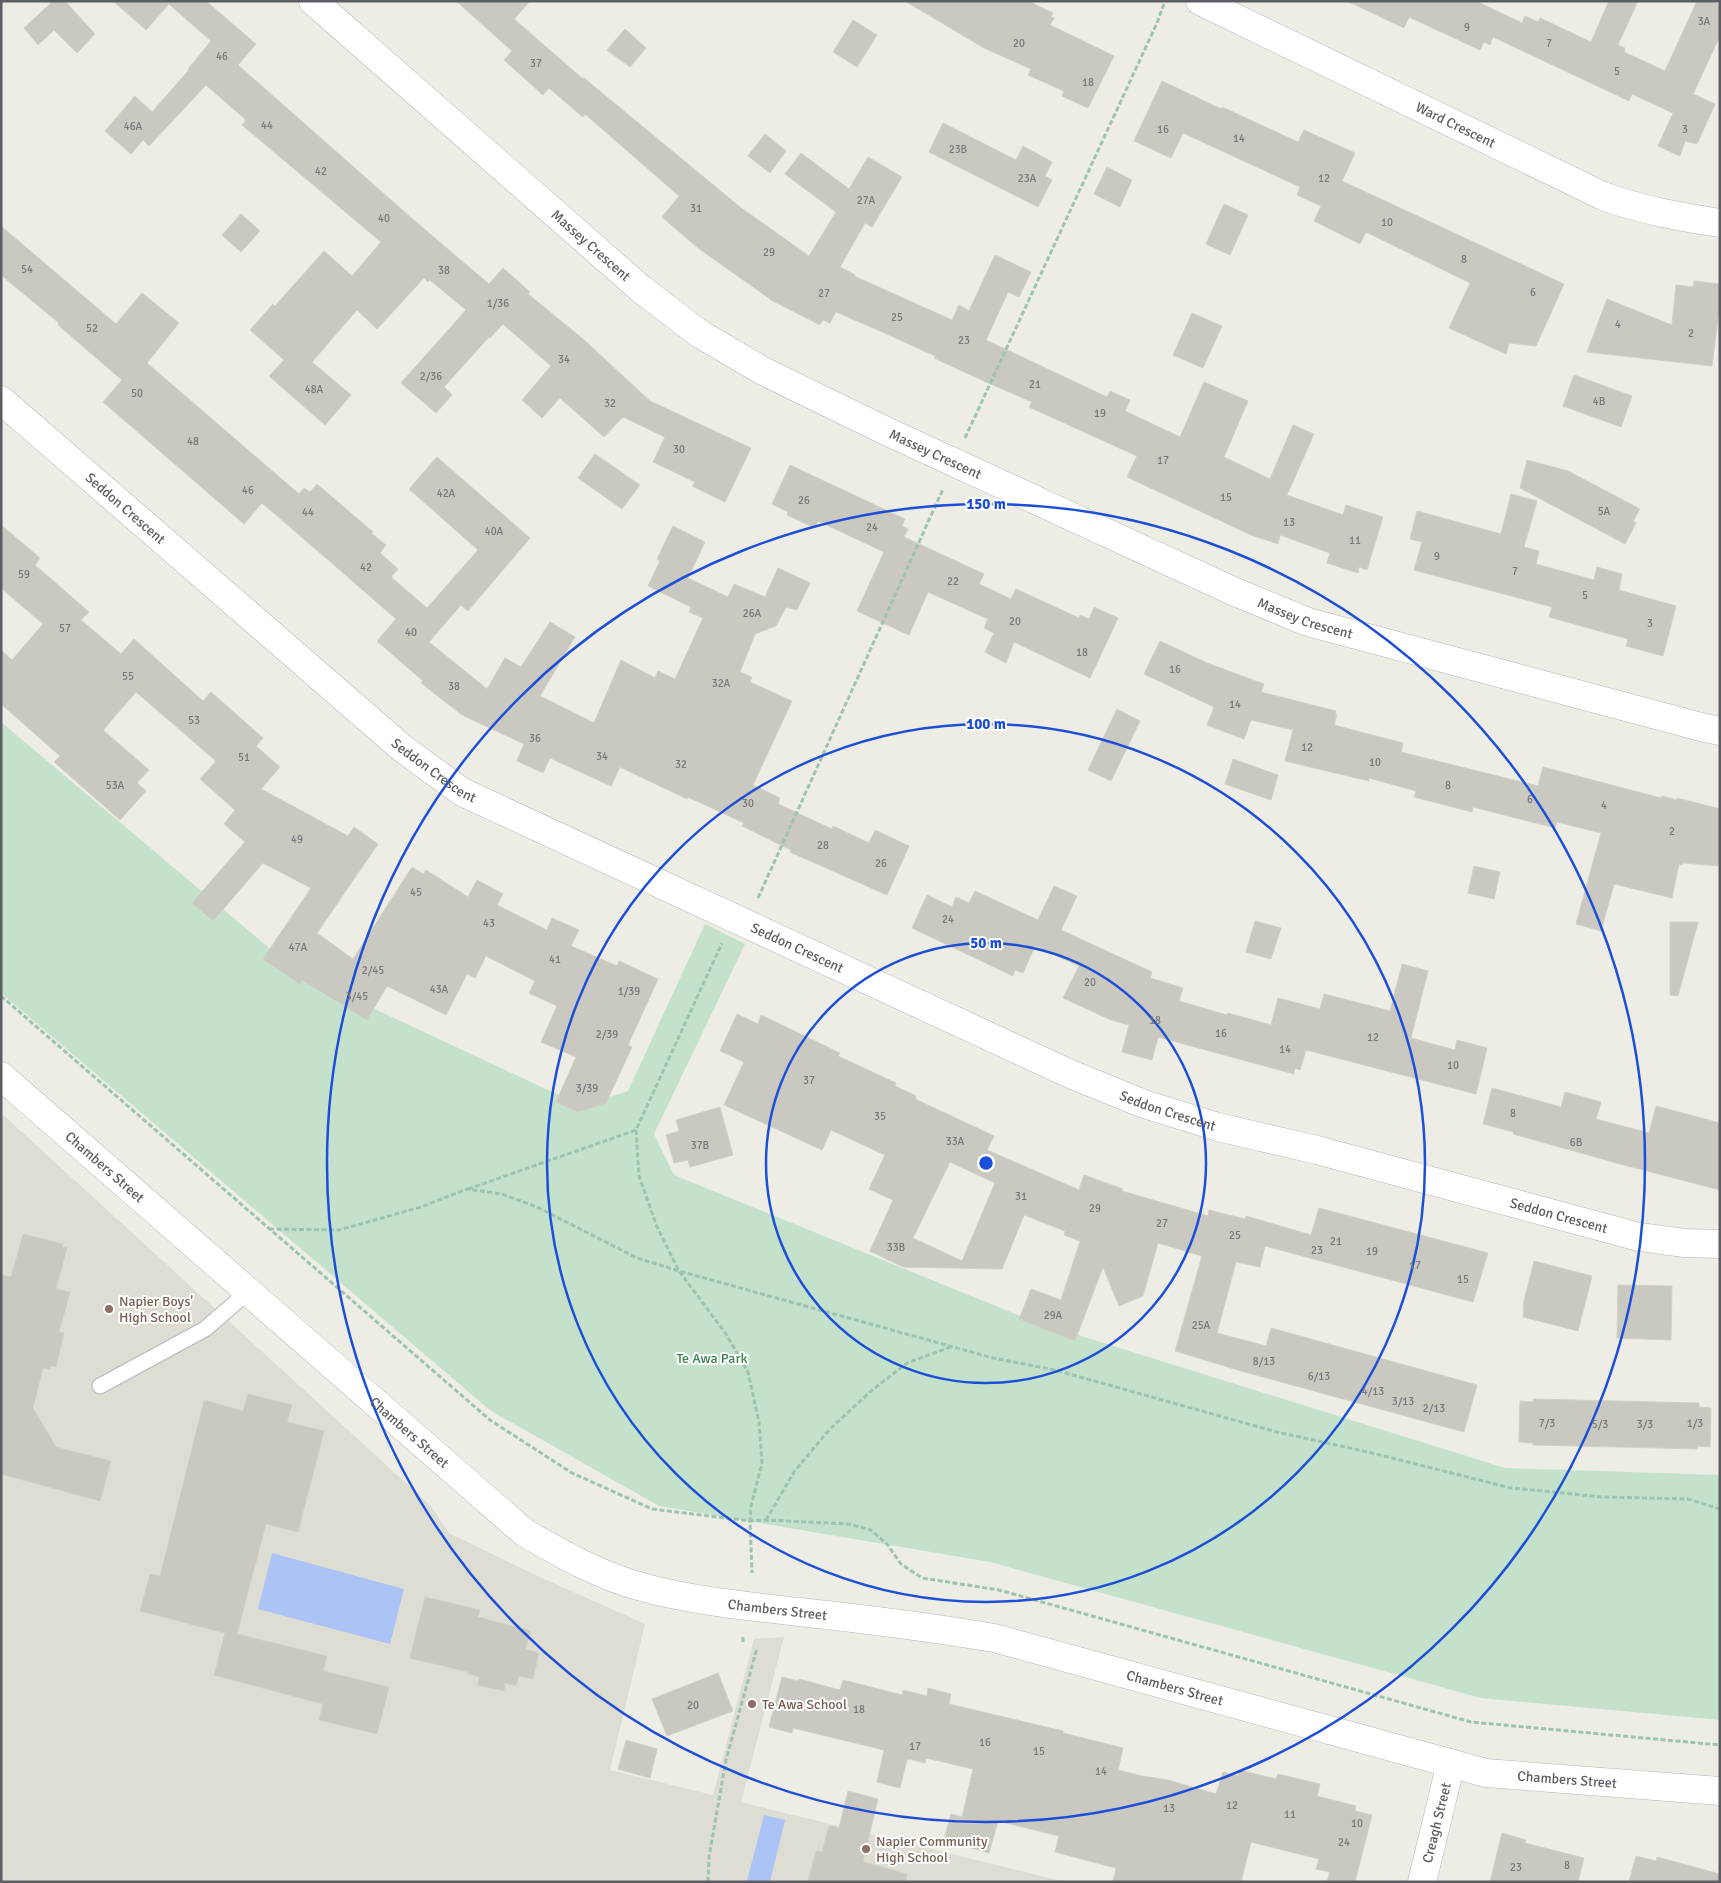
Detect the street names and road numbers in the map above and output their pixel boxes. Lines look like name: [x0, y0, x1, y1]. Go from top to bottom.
street label: Ward Crescent: [1413, 98, 1498, 151]
street label: Massey Crescent: [548, 206, 634, 284]
street label: Massey Crescent: [887, 425, 984, 482]
street label: Seddon Crescent: [82, 469, 169, 547]
street label: Massey Crescent: [1255, 594, 1355, 642]
street label: Seddon Crescent: [388, 734, 479, 806]
street label: Seddon Crescent: [748, 919, 846, 976]
street label: Seddon Crescent: [1117, 1086, 1218, 1134]
street label: Chambers Street: [62, 1128, 148, 1206]
street label: Seddon Crescent: [1508, 1194, 1609, 1237]
street label: Chambers Street: [366, 1393, 453, 1471]
street label: Chambers Street: [727, 1595, 828, 1624]
street label: Chambers Street: [1125, 1666, 1225, 1709]
street label: Chambers Street: [1517, 1767, 1618, 1792]
street label: Creagh Street: [1418, 1781, 1454, 1865]

